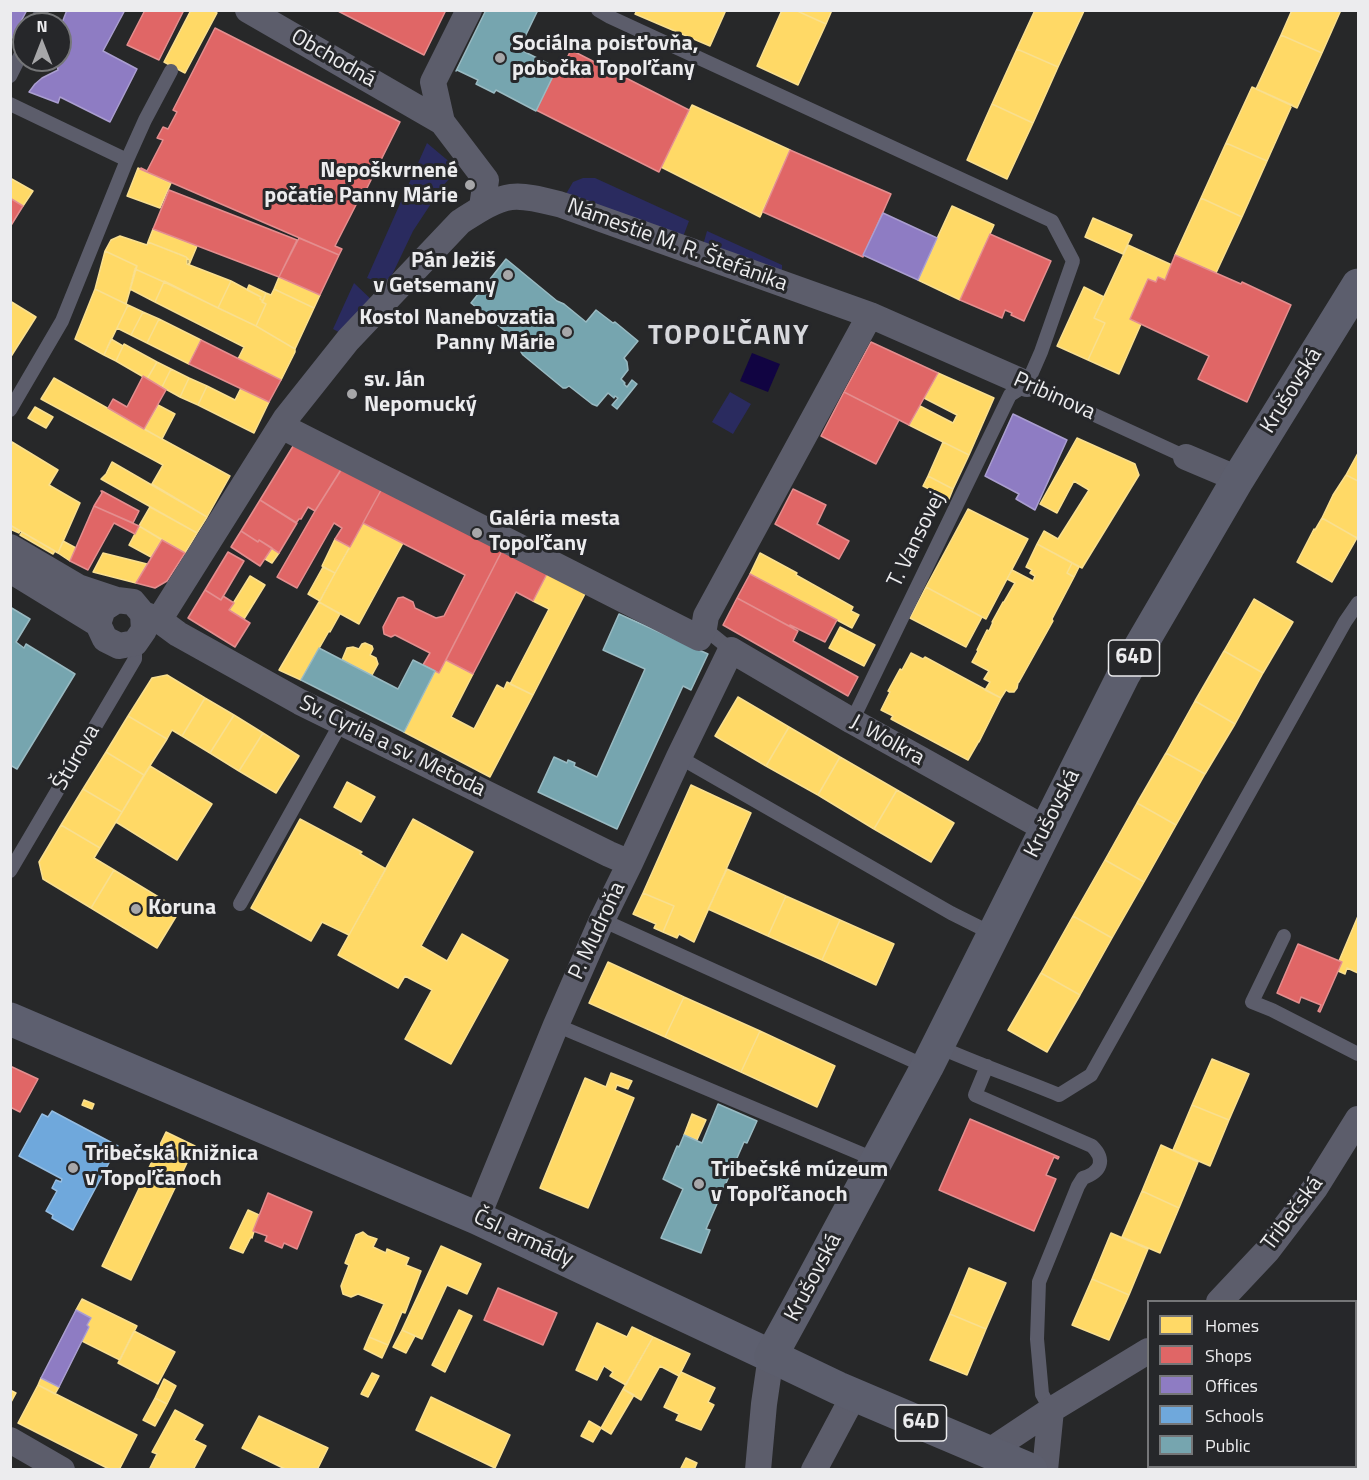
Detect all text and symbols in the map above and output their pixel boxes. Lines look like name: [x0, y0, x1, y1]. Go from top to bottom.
north arrow: [12, 12, 72, 72]
text: N: [36, 14, 48, 38]
street label: Obchodná: [286, 24, 380, 94]
place label: Sociálna poisťovňa, pobočka Topoľčany: [512, 32, 699, 84]
marker: Sociálna poisťovňa, pobočka Topoľčany: [493, 51, 507, 65]
place label: Nepoškvrnené počatie Panny Márie: [264, 159, 458, 210]
marker: Nepoškvrnené počatie Panny Márie: [463, 178, 477, 192]
street label: Námestie M. R. Štefánika: [563, 194, 791, 298]
place label: Pán Ježiš v Getsemany: [373, 249, 496, 300]
marker: Pán Ježiš v Getsemany: [501, 268, 515, 282]
place label: Kostol Nanebovzatia Panny Márie: [359, 306, 555, 358]
district label: TOPOĽČANY: [648, 320, 810, 354]
marker: Kostol Nanebovzatia Panny Márie: [560, 325, 574, 339]
street label: Krušovská: [1255, 343, 1329, 439]
street label: Pribinova: [1009, 367, 1099, 427]
place label: sv. Ján Nepomucký: [364, 368, 477, 420]
marker: sv. Ján Nepomucký: [345, 387, 359, 401]
street label: T. Vansovej: [883, 488, 951, 592]
place label: Galéria mesta Topoľčany: [489, 507, 620, 558]
marker: Galéria mesta Topoľčany: [470, 526, 484, 540]
road number: 64D: [1108, 640, 1160, 676]
street label: Sv. Cyrila a sv. Metoda: [295, 691, 489, 803]
street label: J. Wolkra: [845, 710, 929, 772]
street label: Štúrova: [48, 720, 106, 796]
street label: Krušovská: [1020, 765, 1086, 863]
street label: P. Mudroňa: [564, 878, 632, 984]
place label: Koruna: [148, 896, 216, 922]
marker: Koruna: [129, 902, 143, 916]
place label: Tribečská knižnica v Topoľčanoch: [85, 1142, 258, 1194]
place label: Tribečské múzeum v Topoľčanoch: [711, 1158, 888, 1210]
marker: Tribečská knižnica v Topoľčanoch: [66, 1161, 80, 1175]
street label: Tribečská: [1257, 1172, 1329, 1256]
marker: Tribečské múzeum v Topoľčanoch: [692, 1177, 706, 1191]
street label: Čsl. armády: [469, 1204, 577, 1274]
street label: Krušovská: [780, 1230, 848, 1326]
legend: [1147, 1300, 1357, 1468]
text: Homes: [1205, 1312, 1259, 1339]
text: Shops: [1205, 1342, 1252, 1369]
text: Offices: [1205, 1372, 1258, 1399]
text: Schools: [1205, 1402, 1264, 1429]
road number: 64D: [896, 1405, 946, 1441]
text: Public: [1205, 1432, 1251, 1459]

